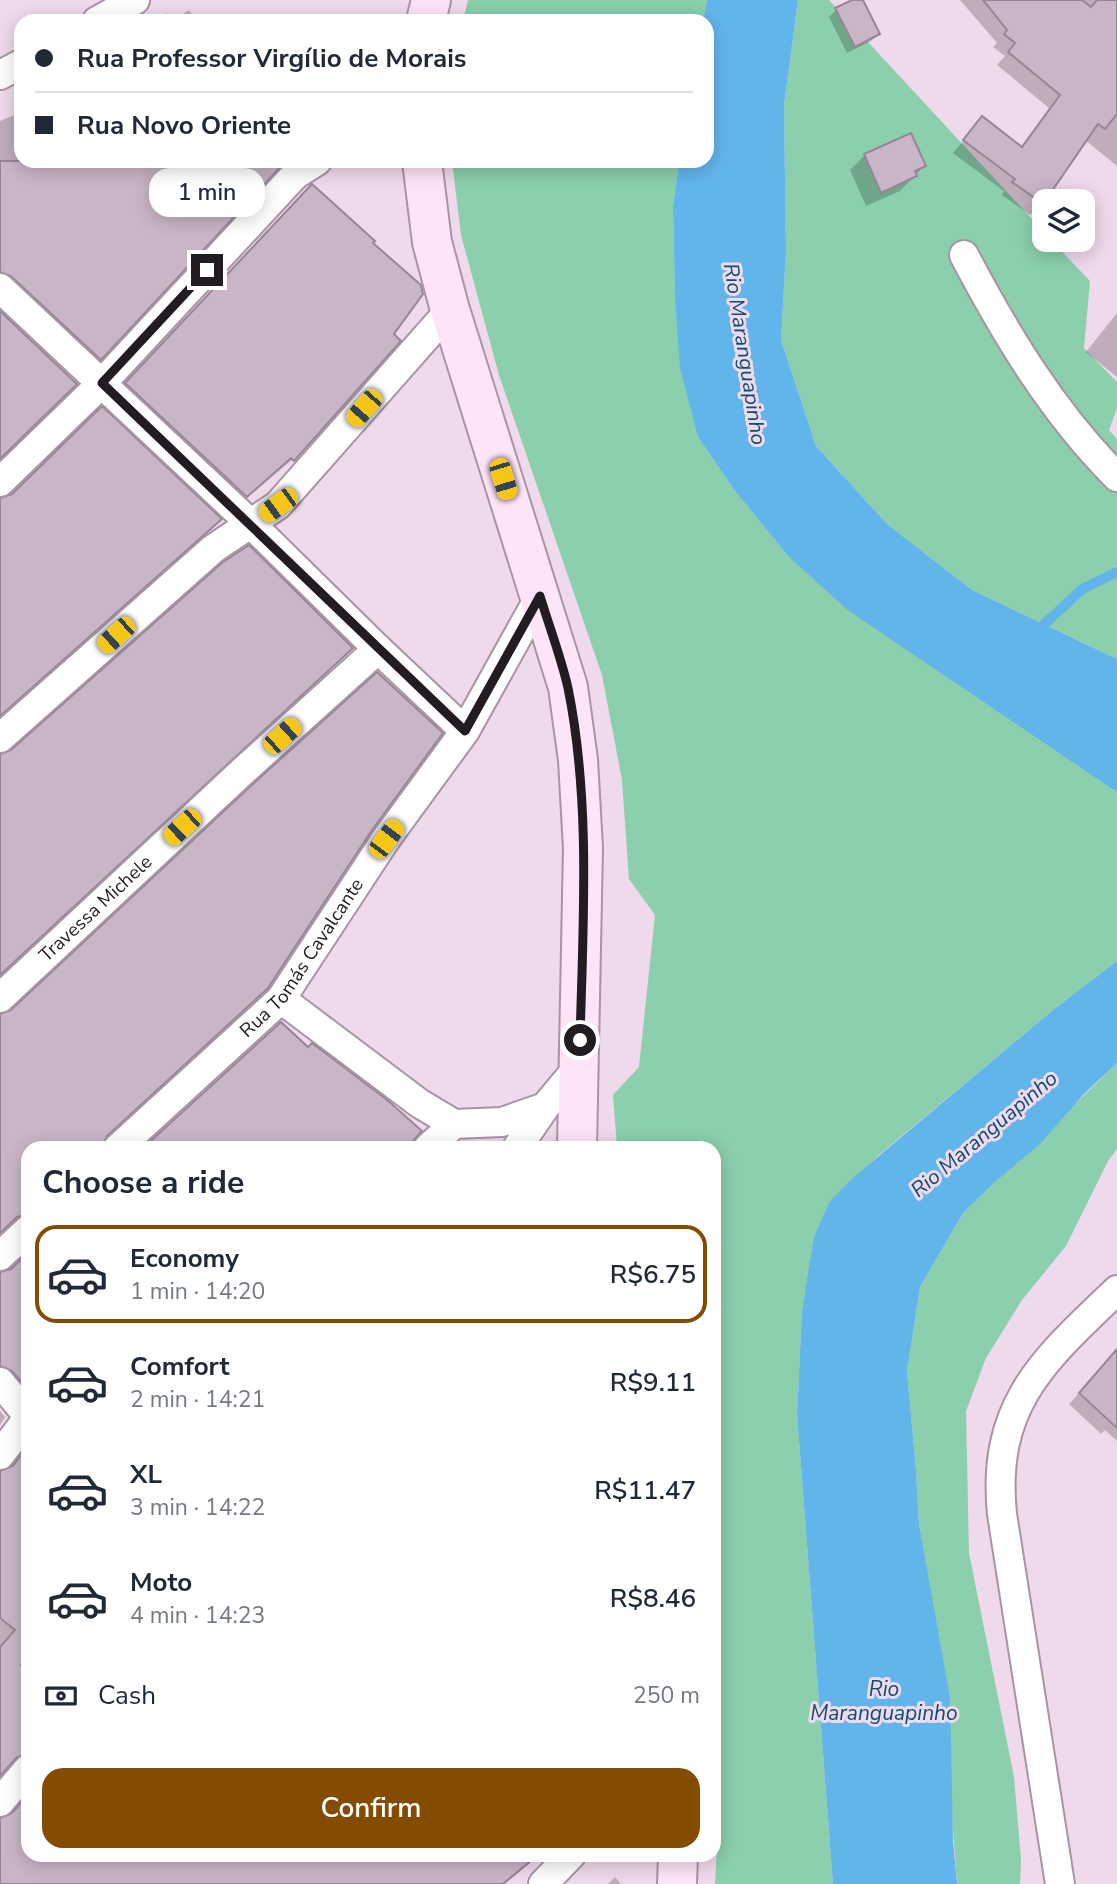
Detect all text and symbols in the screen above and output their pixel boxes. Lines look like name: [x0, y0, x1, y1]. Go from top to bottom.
text: Rua Professor Virgílio de Morais: [77, 41, 466, 76]
text: Rua Novo Oriente: [77, 108, 291, 143]
callout: 1 min: [149, 168, 265, 218]
text: 1 min: [178, 177, 236, 208]
map controls: [1032, 189, 1095, 252]
button: layers: [1032, 189, 1095, 252]
route end: [191, 254, 223, 286]
water label: Rio Maranguapinho: [717, 261, 773, 447]
car: [343, 385, 386, 431]
car: [487, 456, 520, 502]
car: [255, 484, 302, 526]
car: [94, 613, 139, 657]
car: [260, 714, 305, 758]
car: [160, 805, 205, 849]
car: [365, 816, 408, 862]
street label: Travessa Michele: [34, 849, 158, 968]
street label: Rua Tomás Cavalcante: [234, 873, 370, 1043]
route start: [564, 1024, 596, 1056]
water label: Rio Maranguapinho: [905, 1064, 1063, 1204]
text: Choose a ride: [42, 1161, 244, 1204]
text: Economy: [130, 1241, 239, 1276]
icon: car: [46, 1243, 109, 1306]
text: R$6.75: [610, 1257, 696, 1292]
text: 1 min · 14:20: [130, 1276, 265, 1307]
text: Comfort: [130, 1349, 230, 1384]
icon: car: [46, 1351, 109, 1414]
text: R$9.11: [610, 1365, 696, 1400]
text: 2 min · 14:21: [130, 1384, 265, 1415]
text: XL: [130, 1457, 162, 1492]
icon: car: [46, 1459, 109, 1522]
text: R$11.47: [594, 1473, 696, 1508]
text: 3 min · 14:22: [130, 1492, 265, 1523]
text: Moto: [130, 1565, 192, 1600]
icon: car: [46, 1567, 109, 1630]
text: R$8.46: [610, 1581, 696, 1616]
text: 4 min · 14:23: [130, 1600, 265, 1631]
water label: Rio Maranguapinho: [810, 1675, 958, 1727]
icon: cash: [42, 1677, 80, 1715]
text: Cash: [98, 1678, 156, 1713]
text: 250 m: [633, 1680, 700, 1711]
button: Confirm: [42, 1768, 700, 1848]

